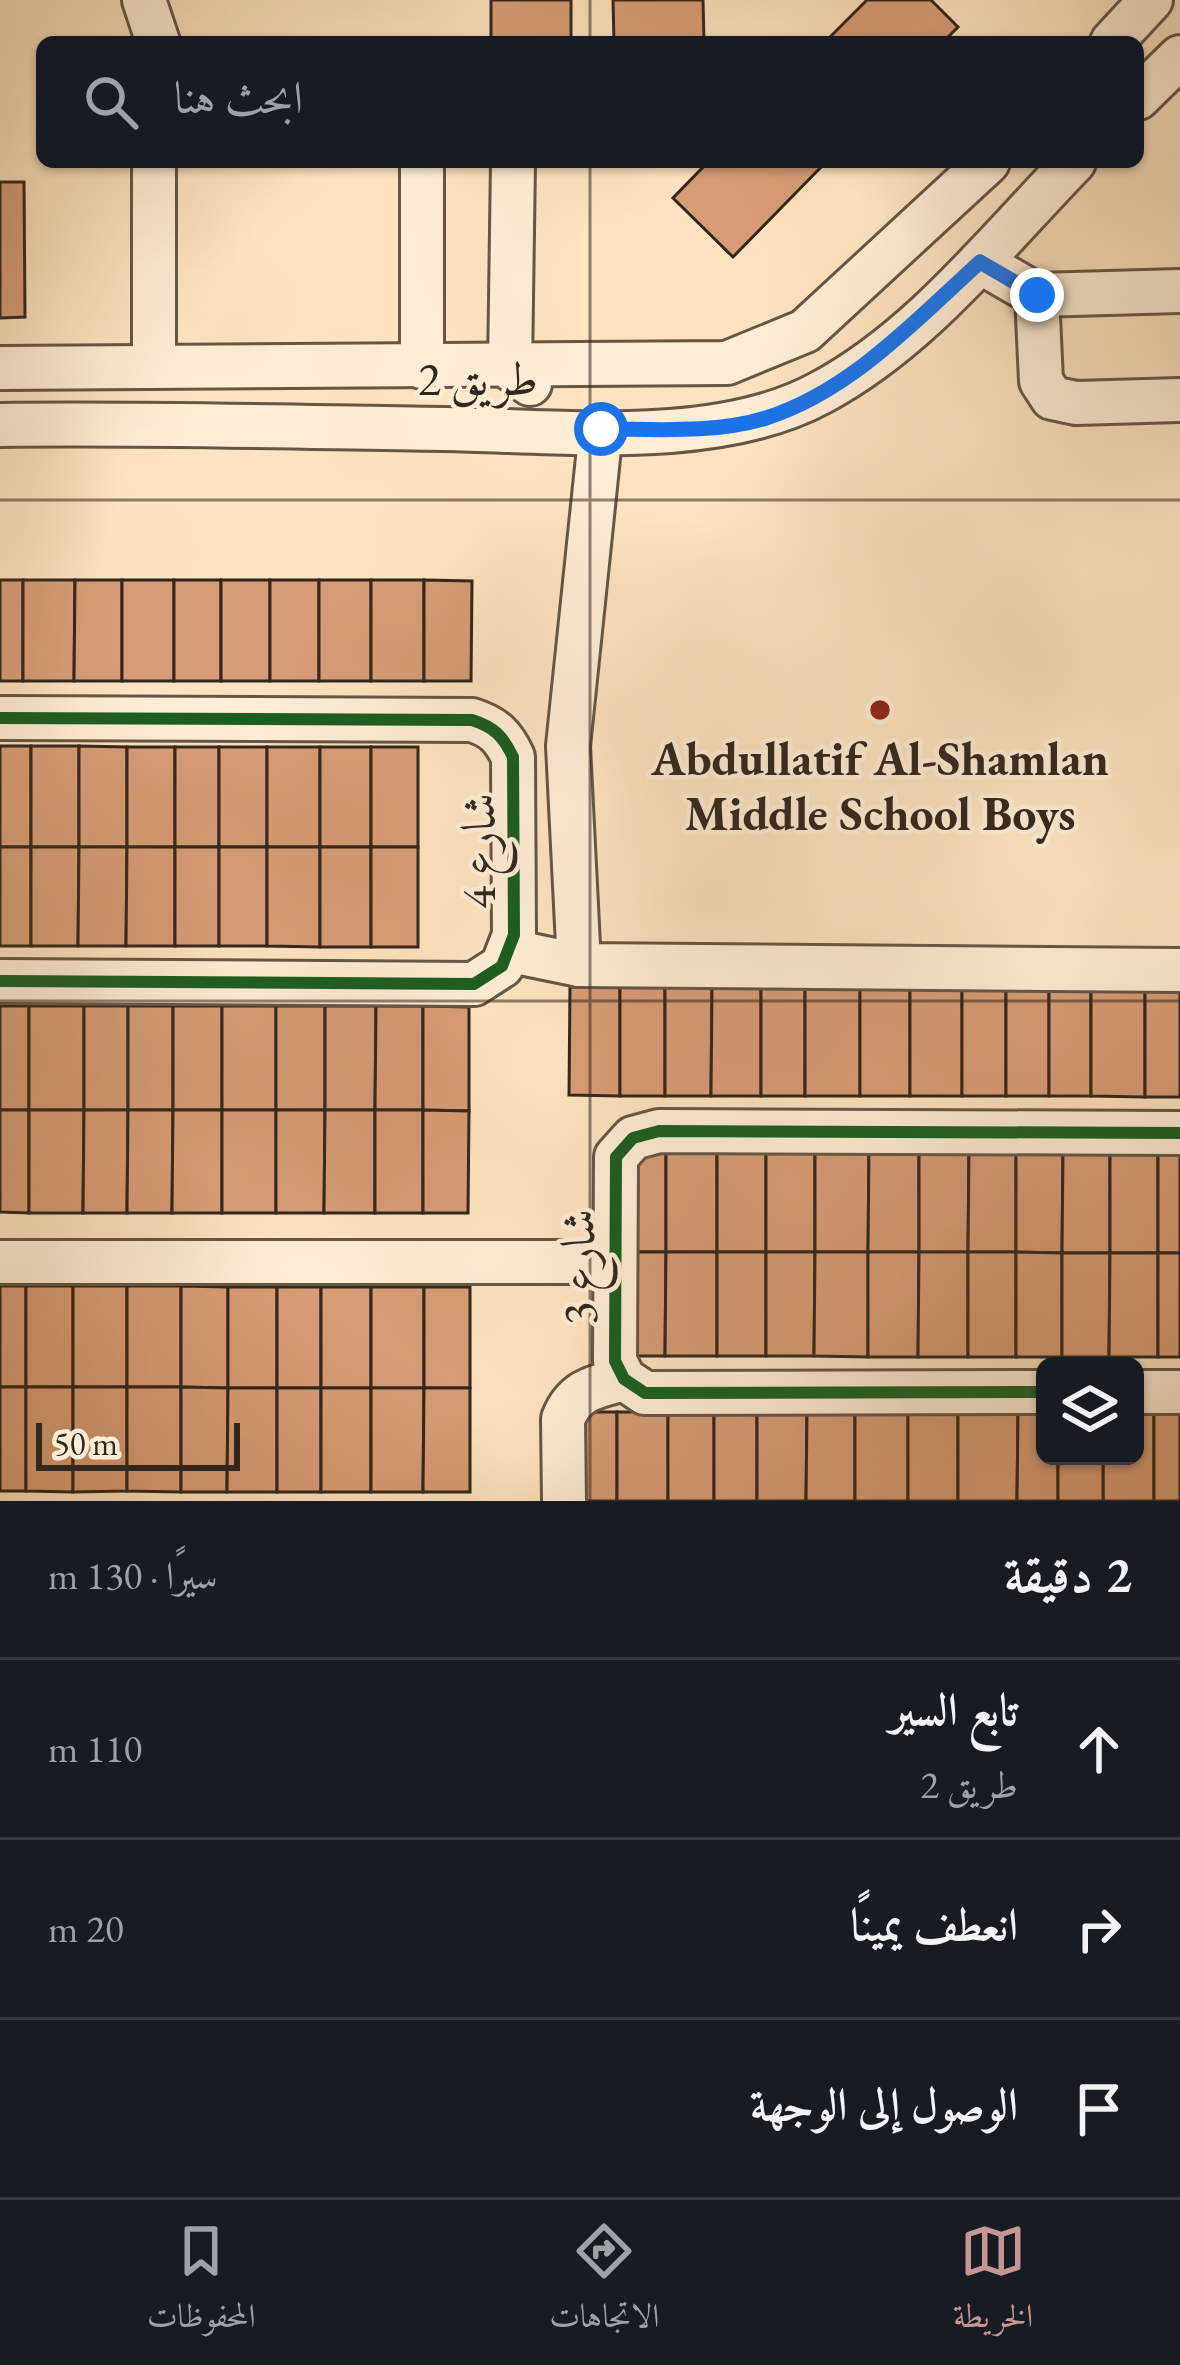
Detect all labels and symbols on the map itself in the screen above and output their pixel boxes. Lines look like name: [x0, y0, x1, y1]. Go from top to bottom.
route end: [1010, 268, 1064, 322]
street label: طريق 2: [418, 347, 538, 409]
route start: [574, 402, 628, 456]
marker: Abdullatif Al-Shamlan Middle School Boys: [867, 697, 893, 723]
place label: Abdullatif Al-Shamlan Middle School Boys: [650, 727, 1109, 844]
street label: شارع 4: [447, 793, 518, 909]
street label: شارع 3: [546, 1208, 619, 1326]
scale bar: [36, 1417, 240, 1470]

